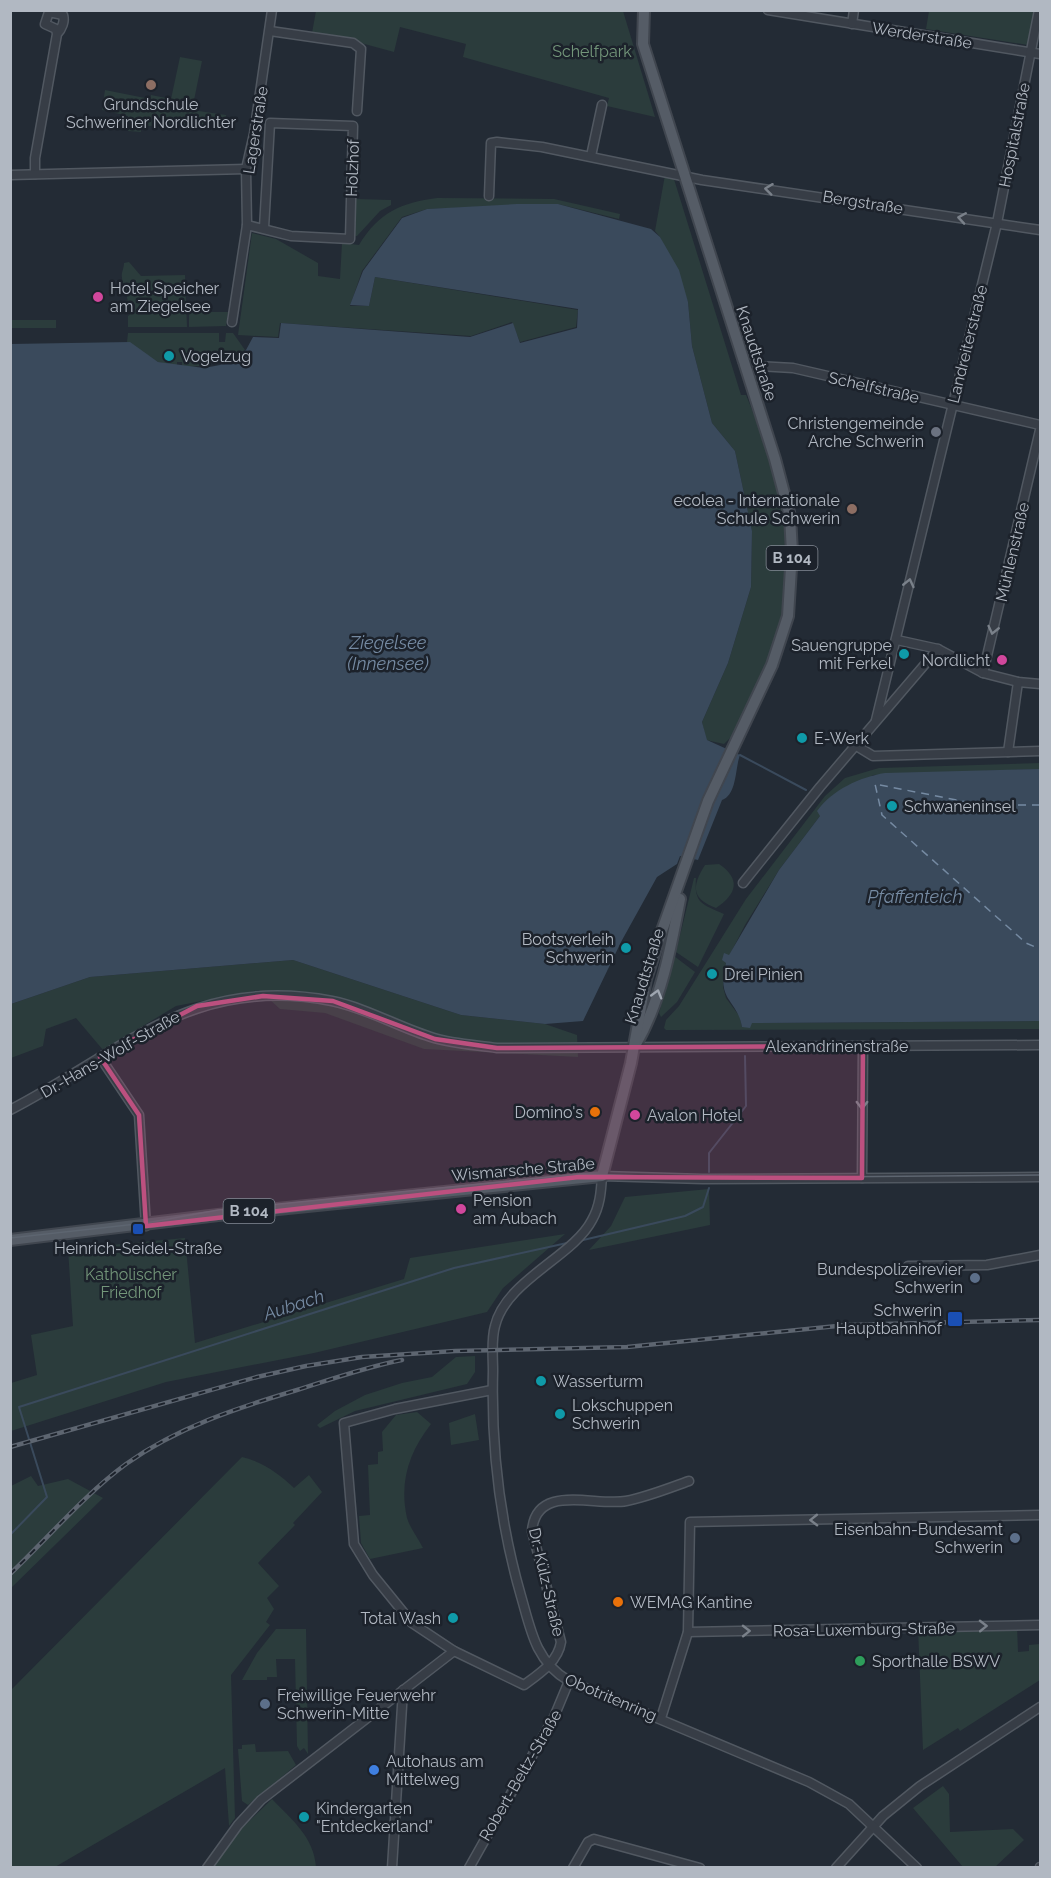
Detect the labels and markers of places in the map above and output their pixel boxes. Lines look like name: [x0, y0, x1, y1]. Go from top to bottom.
marker: Grundschule Schweriner Nordlichter: [144, 78, 158, 92]
place label: Grundschule Schweriner Nordlichter: [66, 95, 236, 132]
place label: Hotel Speicher am Ziegelsee: [110, 279, 220, 316]
marker: Hotel Speicher am Ziegelsee: [91, 290, 105, 304]
place label: Vogelzug: [181, 347, 251, 366]
marker: Vogelzug: [162, 349, 176, 363]
place label: Christengemeinde Arche Schwerin: [787, 414, 924, 451]
marker: Christengemeinde Arche Schwerin: [929, 425, 943, 439]
place label: ecolea - Internationale Schule Schwerin: [673, 491, 840, 528]
marker: ecolea - Internationale Schule Schwerin: [845, 502, 859, 516]
place label: Sauengruppe mit Ferkel: [791, 636, 893, 673]
marker: Sauengruppe mit Ferkel: [897, 647, 911, 661]
place label: Nordlicht: [922, 651, 991, 670]
marker: Nordlicht: [995, 653, 1009, 667]
place label: E-Werk: [814, 729, 869, 748]
marker: E-Werk: [795, 731, 809, 745]
place label: Schwaneninsel: [904, 797, 1016, 816]
marker: Schwaneninsel: [885, 799, 899, 813]
place label: Bootsverleih Schwerin: [522, 930, 614, 967]
marker: Bootsverleih Schwerin: [619, 941, 633, 955]
place label: Drei Pinien: [724, 965, 803, 984]
marker: Drei Pinien: [705, 967, 719, 981]
place label: Domino's: [515, 1103, 583, 1122]
marker: Domino's: [588, 1105, 602, 1119]
place label: Avalon Hotel: [647, 1106, 742, 1125]
marker: Avalon Hotel: [628, 1108, 642, 1122]
place label: Pension am Aubach: [473, 1191, 557, 1228]
marker: Pension am Aubach: [454, 1202, 468, 1216]
marker: Heinrich-Seidel-Straße: [131, 1222, 145, 1236]
place label: Heinrich-Seidel-Straße: [54, 1239, 222, 1258]
place label: Bundespolizeirevier Schwerin: [817, 1260, 963, 1297]
marker: Bundespolizeirevier Schwerin: [968, 1271, 982, 1285]
place label: Schwerin Hauptbahnhof: [836, 1301, 943, 1338]
marker: Schwerin Hauptbahnhof: [946, 1310, 964, 1328]
place label: Wasserturm: [553, 1372, 643, 1391]
marker: Wasserturm: [534, 1374, 548, 1388]
place label: Lokschuppen Schwerin: [572, 1396, 673, 1433]
marker: Lokschuppen Schwerin: [553, 1407, 567, 1421]
place label: Eisenbahn-Bundesamt Schwerin: [834, 1520, 1004, 1557]
marker: Eisenbahn-Bundesamt Schwerin: [1008, 1531, 1022, 1545]
place label: WEMAG Kantine: [630, 1593, 752, 1612]
marker: WEMAG Kantine: [611, 1595, 625, 1609]
place label: Total Wash: [360, 1609, 441, 1628]
marker: Total Wash: [446, 1611, 460, 1625]
place label: Sporthalle BSWV: [872, 1652, 1000, 1671]
marker: Sporthalle BSWV: [853, 1654, 867, 1668]
place label: Freiwillige Feuerwehr Schwerin-Mitte: [277, 1686, 436, 1723]
marker: Freiwillige Feuerwehr Schwerin-Mitte: [258, 1697, 272, 1711]
place label: Autohaus am Mittelweg: [386, 1752, 484, 1789]
marker: Autohaus am Mittelweg: [367, 1763, 381, 1777]
place label: Kindergarten "Entdeckerland": [316, 1799, 433, 1836]
marker: Kindergarten "Entdeckerland": [297, 1810, 311, 1824]

